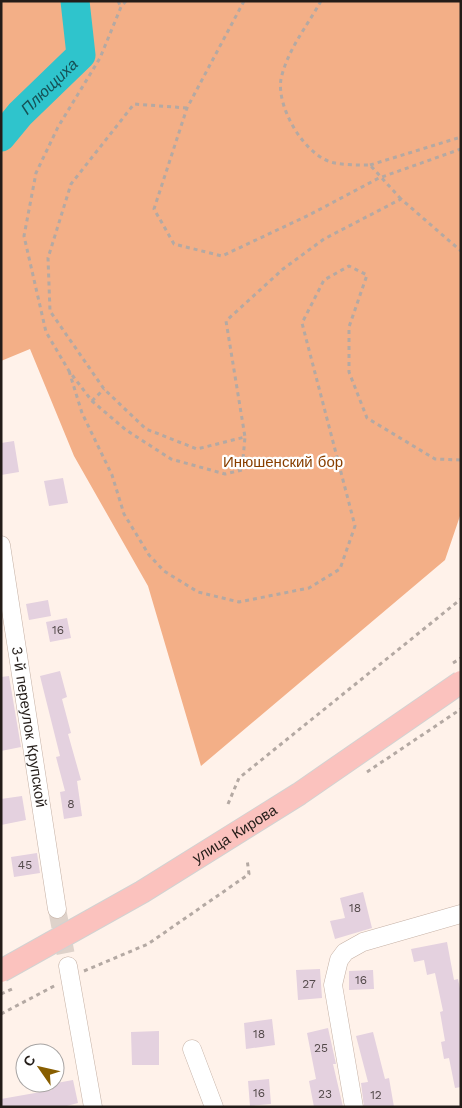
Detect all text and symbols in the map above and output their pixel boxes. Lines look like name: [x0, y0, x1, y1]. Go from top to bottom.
water label: Плющиха: [17, 55, 82, 118]
park label: Инюшенский бор: [223, 453, 343, 471]
house number: 16: [52, 623, 64, 637]
street label: 3-й переулок Крупской: [8, 645, 50, 809]
house number: 8: [67, 797, 75, 811]
street label: улица Кирова: [189, 801, 281, 867]
house number: 45: [18, 858, 32, 872]
house number: 18: [349, 901, 361, 915]
house number: 16: [355, 973, 367, 987]
house number: 27: [302, 977, 316, 991]
house number: 18: [253, 1027, 265, 1041]
house number: 25: [314, 1041, 328, 1055]
north arrow: [15, 1043, 65, 1093]
text: С: [20, 1052, 39, 1069]
house number: 16: [253, 1086, 265, 1100]
house number: 23: [318, 1087, 332, 1101]
house number: 12: [370, 1088, 382, 1102]

